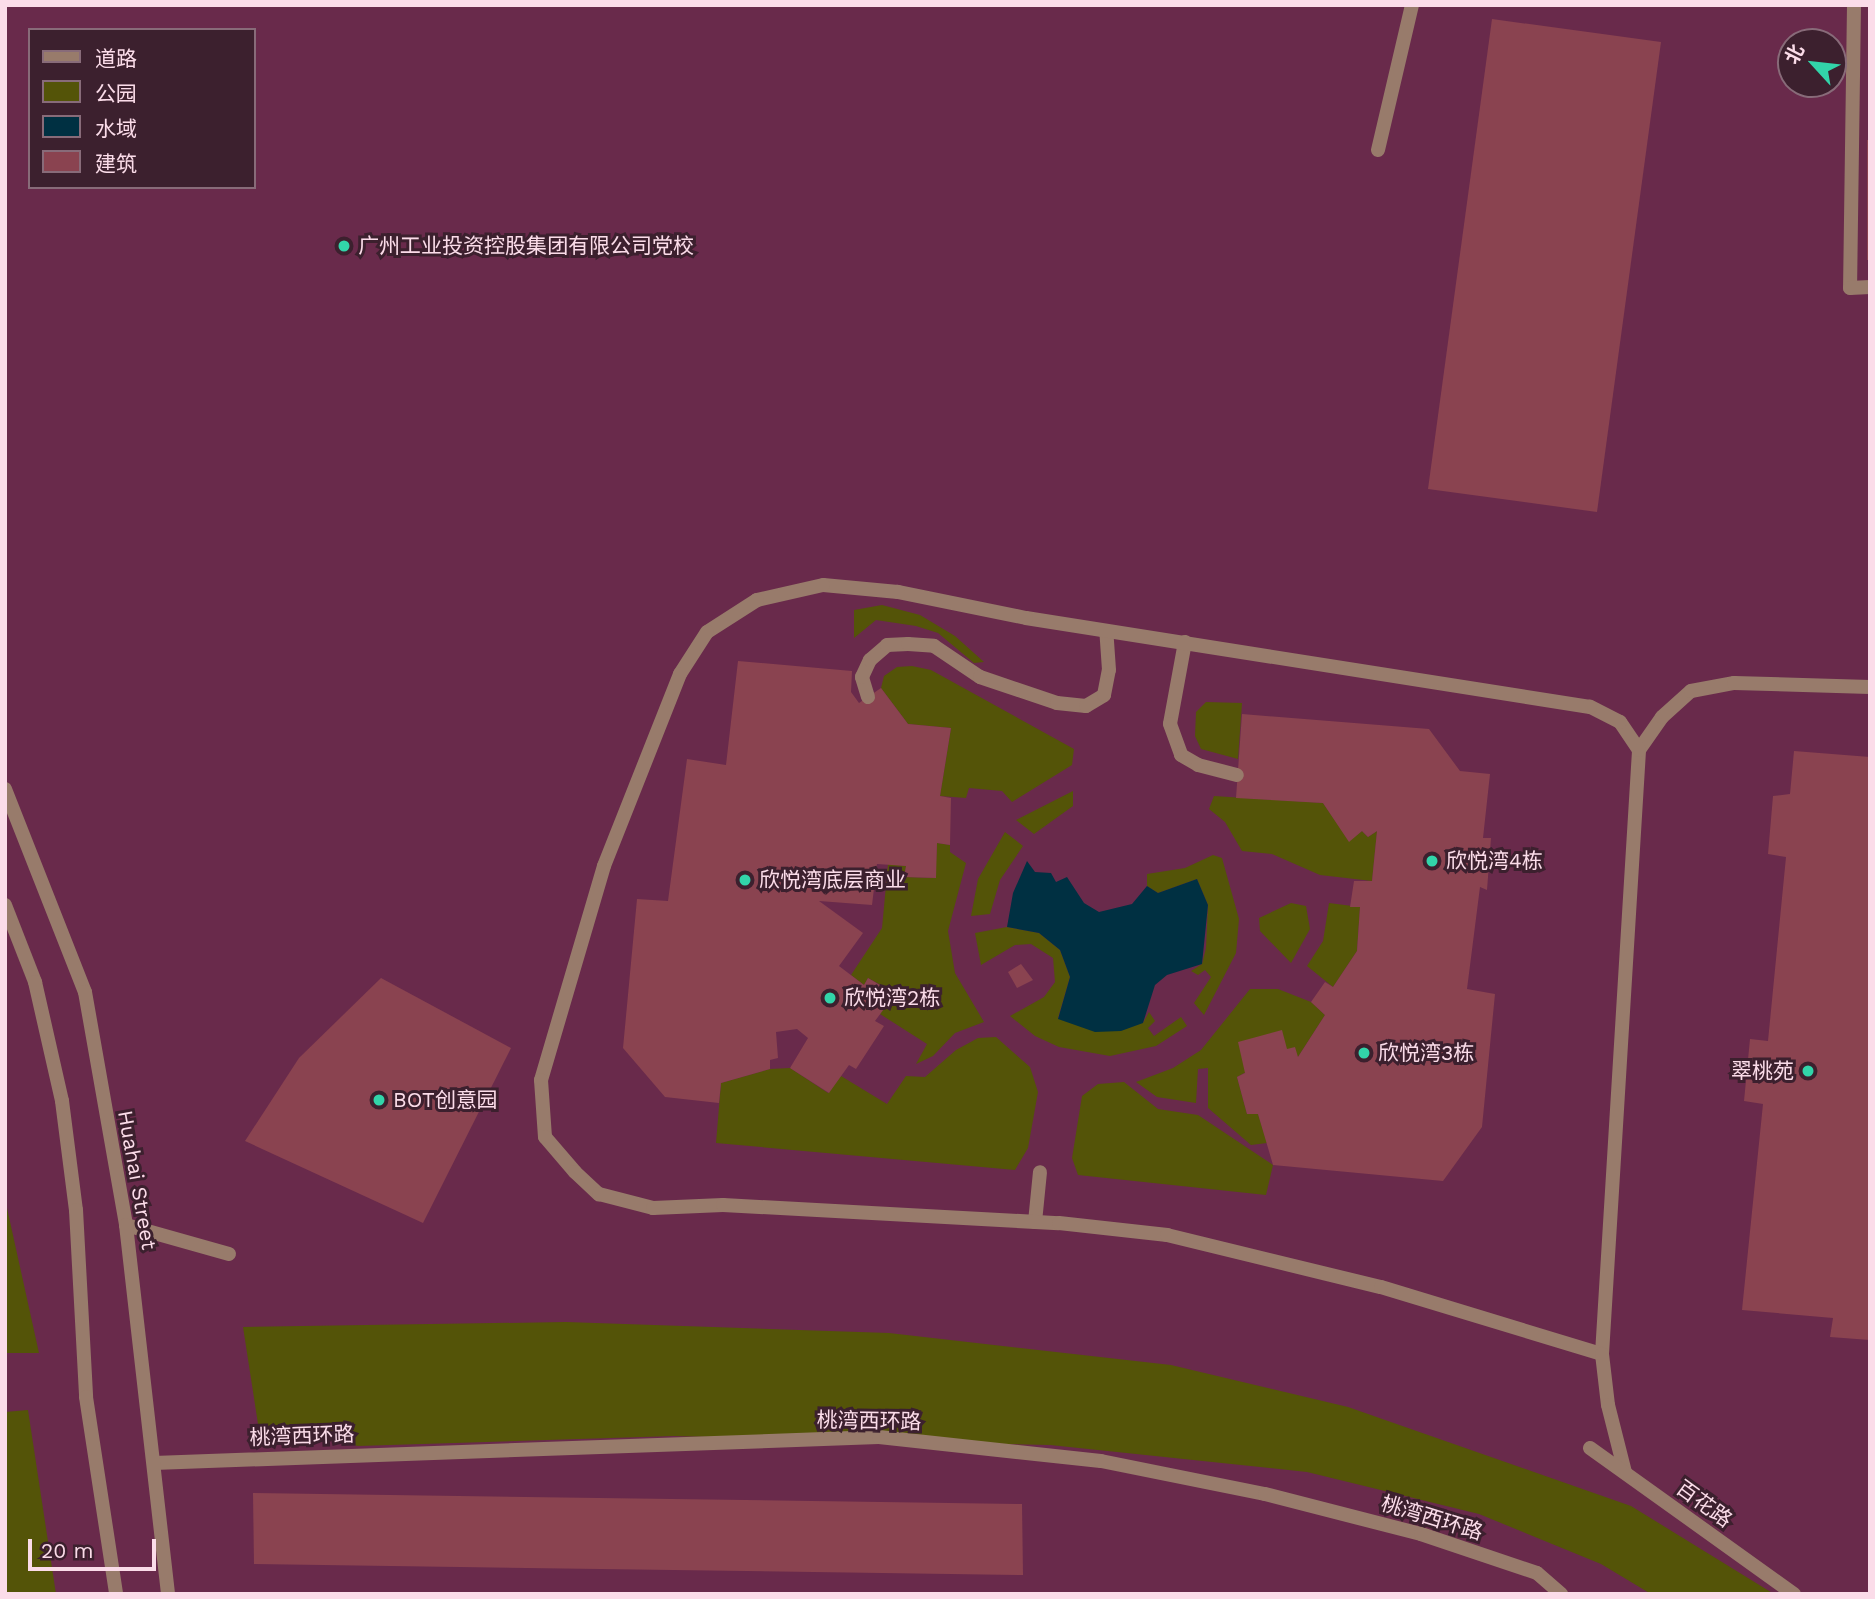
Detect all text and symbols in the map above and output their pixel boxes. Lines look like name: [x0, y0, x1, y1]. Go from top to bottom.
legend: [28, 28, 256, 189]
north arrow: [1777, 28, 1847, 98]
text: 北: [1780, 40, 1809, 68]
text: 道路: [95, 46, 137, 71]
text: 公园: [95, 81, 137, 106]
text: 水域: [95, 116, 137, 141]
text: 建筑: [95, 151, 137, 176]
place label: 广州工业投资控股集团有限公司党校: [358, 233, 694, 259]
marker: 广州工业投资控股集团有限公司党校: [336, 238, 352, 254]
place label: 欣悦湾4栋: [1446, 848, 1543, 874]
marker: 欣悦湾4栋: [1424, 853, 1440, 869]
place label: 欣悦湾底层商业: [759, 867, 906, 893]
marker: 欣悦湾底层商业: [737, 872, 753, 888]
place label: 欣悦湾2栋: [844, 985, 940, 1011]
marker: 欣悦湾2栋: [822, 990, 838, 1006]
place label: 欣悦湾3栋: [1378, 1040, 1474, 1066]
marker: 欣悦湾3栋: [1356, 1045, 1372, 1061]
place label: 翠桃苑: [1731, 1058, 1794, 1084]
marker: 翠桃苑: [1800, 1063, 1816, 1079]
place label: BOT创意园: [393, 1087, 498, 1113]
marker: BOT创意园: [371, 1092, 387, 1108]
street label: Huahai Street: [112, 1108, 162, 1252]
street label: 桃湾西环路: [816, 1407, 922, 1435]
street label: 桃湾西环路: [249, 1422, 355, 1450]
street label: 百花路: [1671, 1475, 1737, 1533]
street label: 桃湾西环路: [1378, 1491, 1486, 1545]
scale bar: [32, 1526, 159, 1570]
text: 20 m: [41, 1538, 93, 1563]

